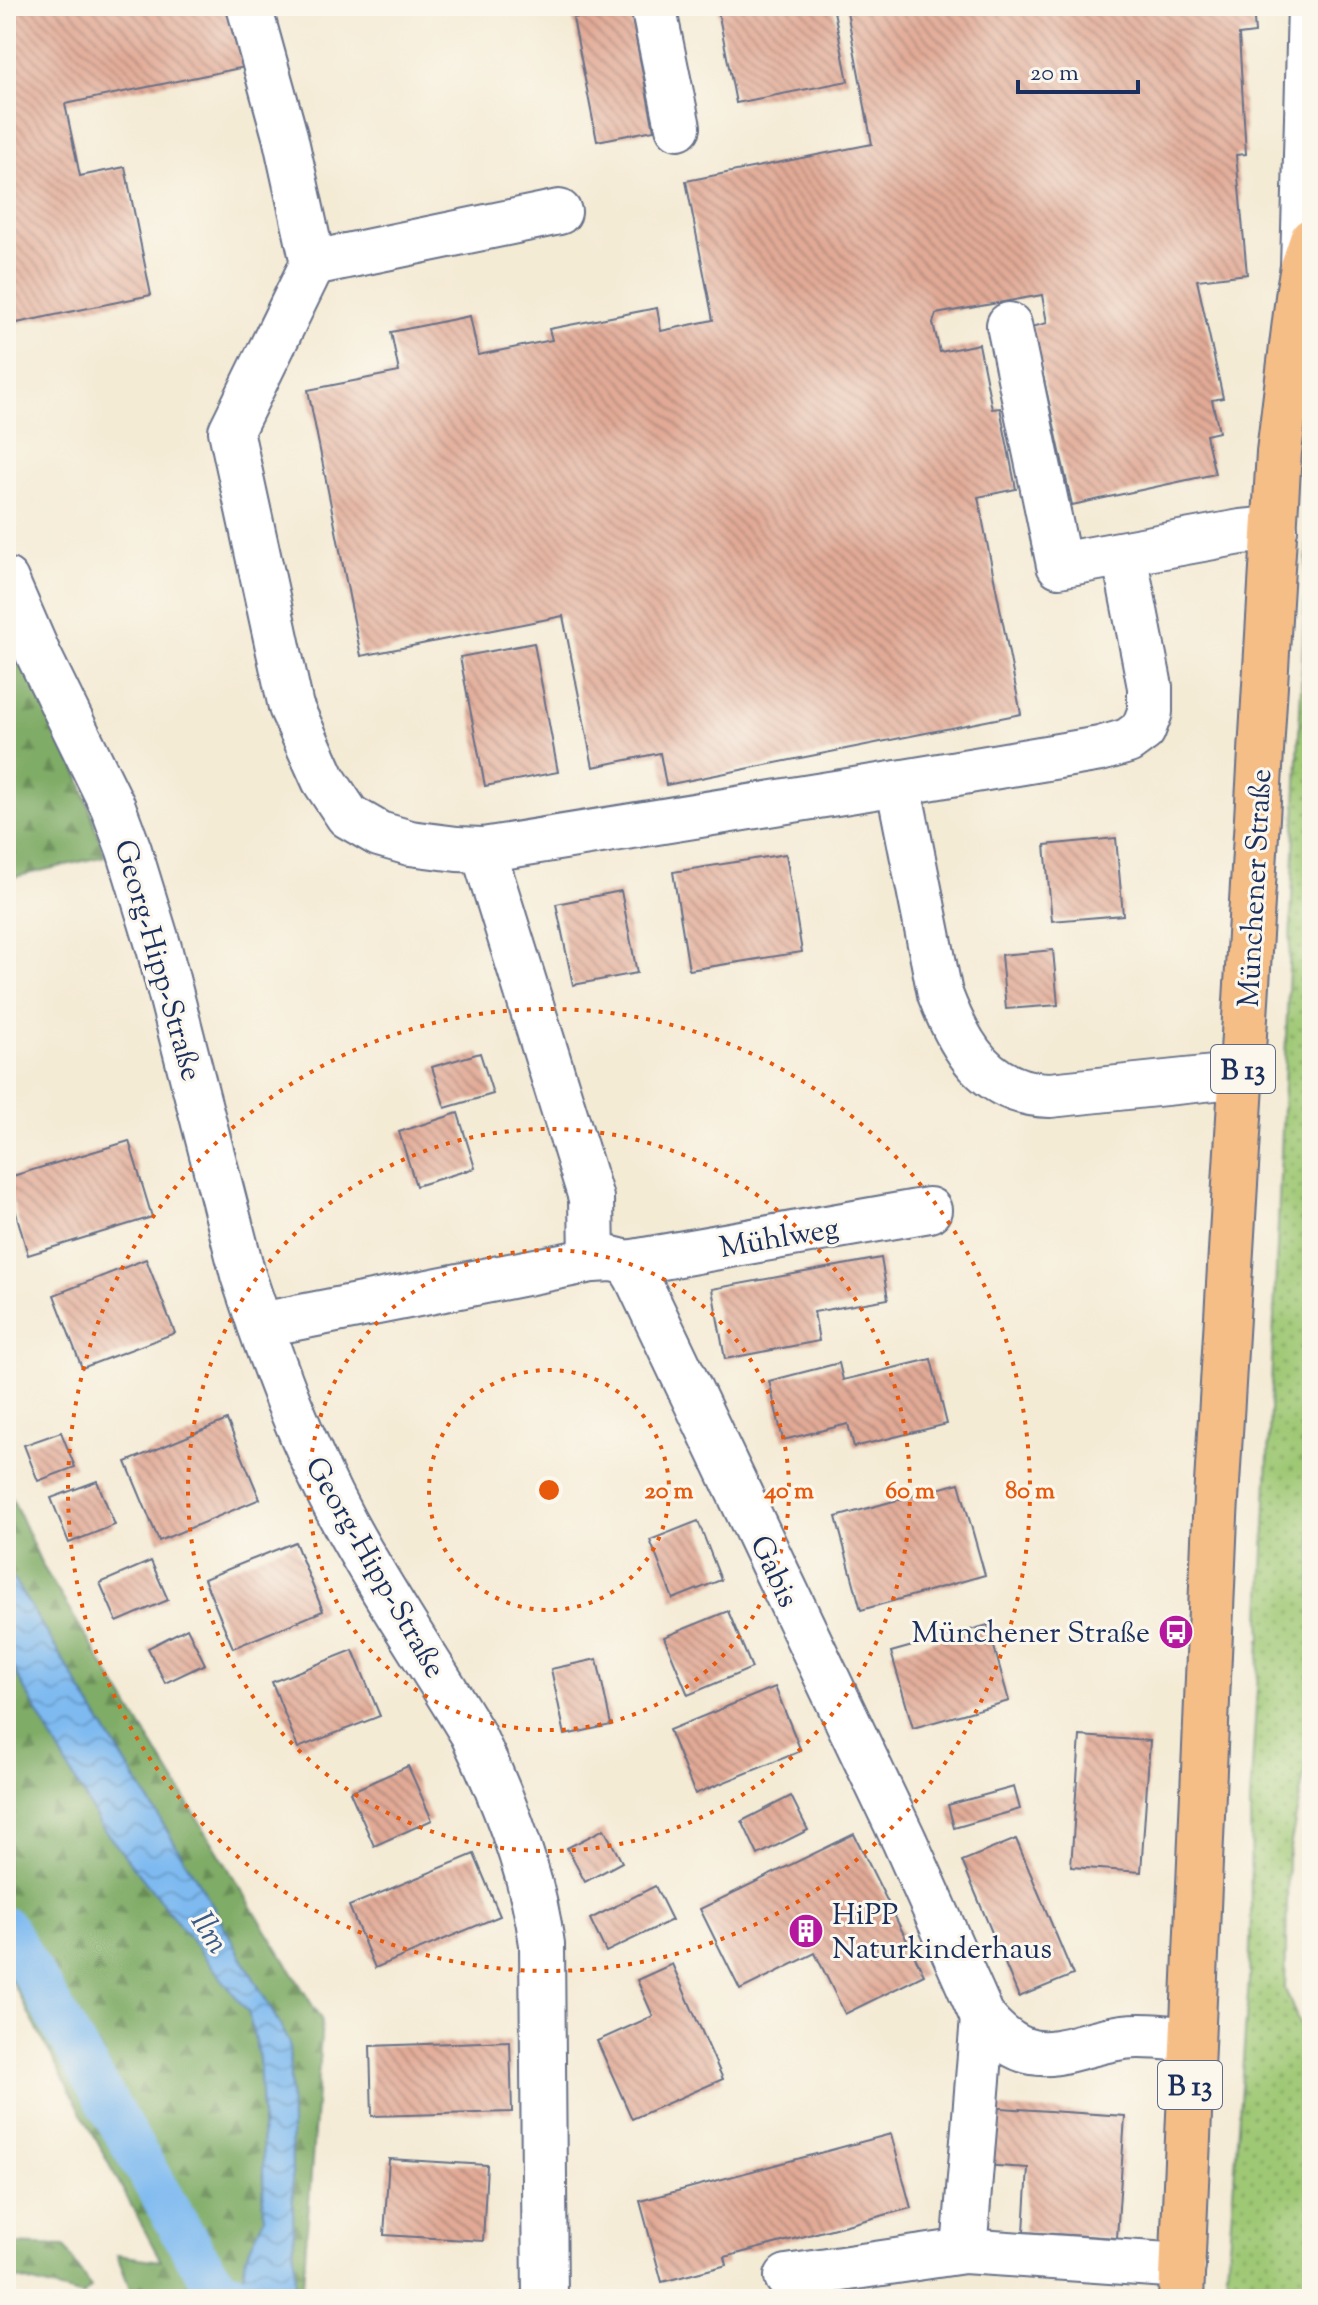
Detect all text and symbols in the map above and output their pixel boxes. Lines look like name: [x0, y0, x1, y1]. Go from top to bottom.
scale bar: [1018, 44, 1138, 94]
text: 20 m: [1030, 57, 1079, 91]
street label: Münchener Straße: [1229, 768, 1284, 1008]
street label: Georg-Hipp-Straße: [102, 835, 212, 1086]
road number: B 13: [1211, 1045, 1275, 1093]
street label: Mühlweg: [716, 1208, 842, 1271]
street label: Georg-Hipp-Straße: [293, 1450, 455, 1687]
text: 20 m: [645, 1475, 694, 1509]
text: 40 m: [763, 1475, 814, 1509]
text: 60 m: [885, 1475, 935, 1509]
text: 80 m: [1005, 1475, 1055, 1509]
centre of rings: [535, 1476, 563, 1504]
street label: Gabis: [737, 1529, 808, 1615]
place label: Münchener Straße: [911, 1613, 1150, 1656]
bus stop icon: Münchener Straße: [1157, 1613, 1195, 1651]
place label: HiPP Naturkinderhaus: [832, 1895, 1052, 1972]
water label: Ilm: [178, 1904, 239, 1964]
building icon: HiPP Naturkinderhaus: [787, 1912, 825, 1950]
road number: B 13: [1158, 2061, 1222, 2109]

